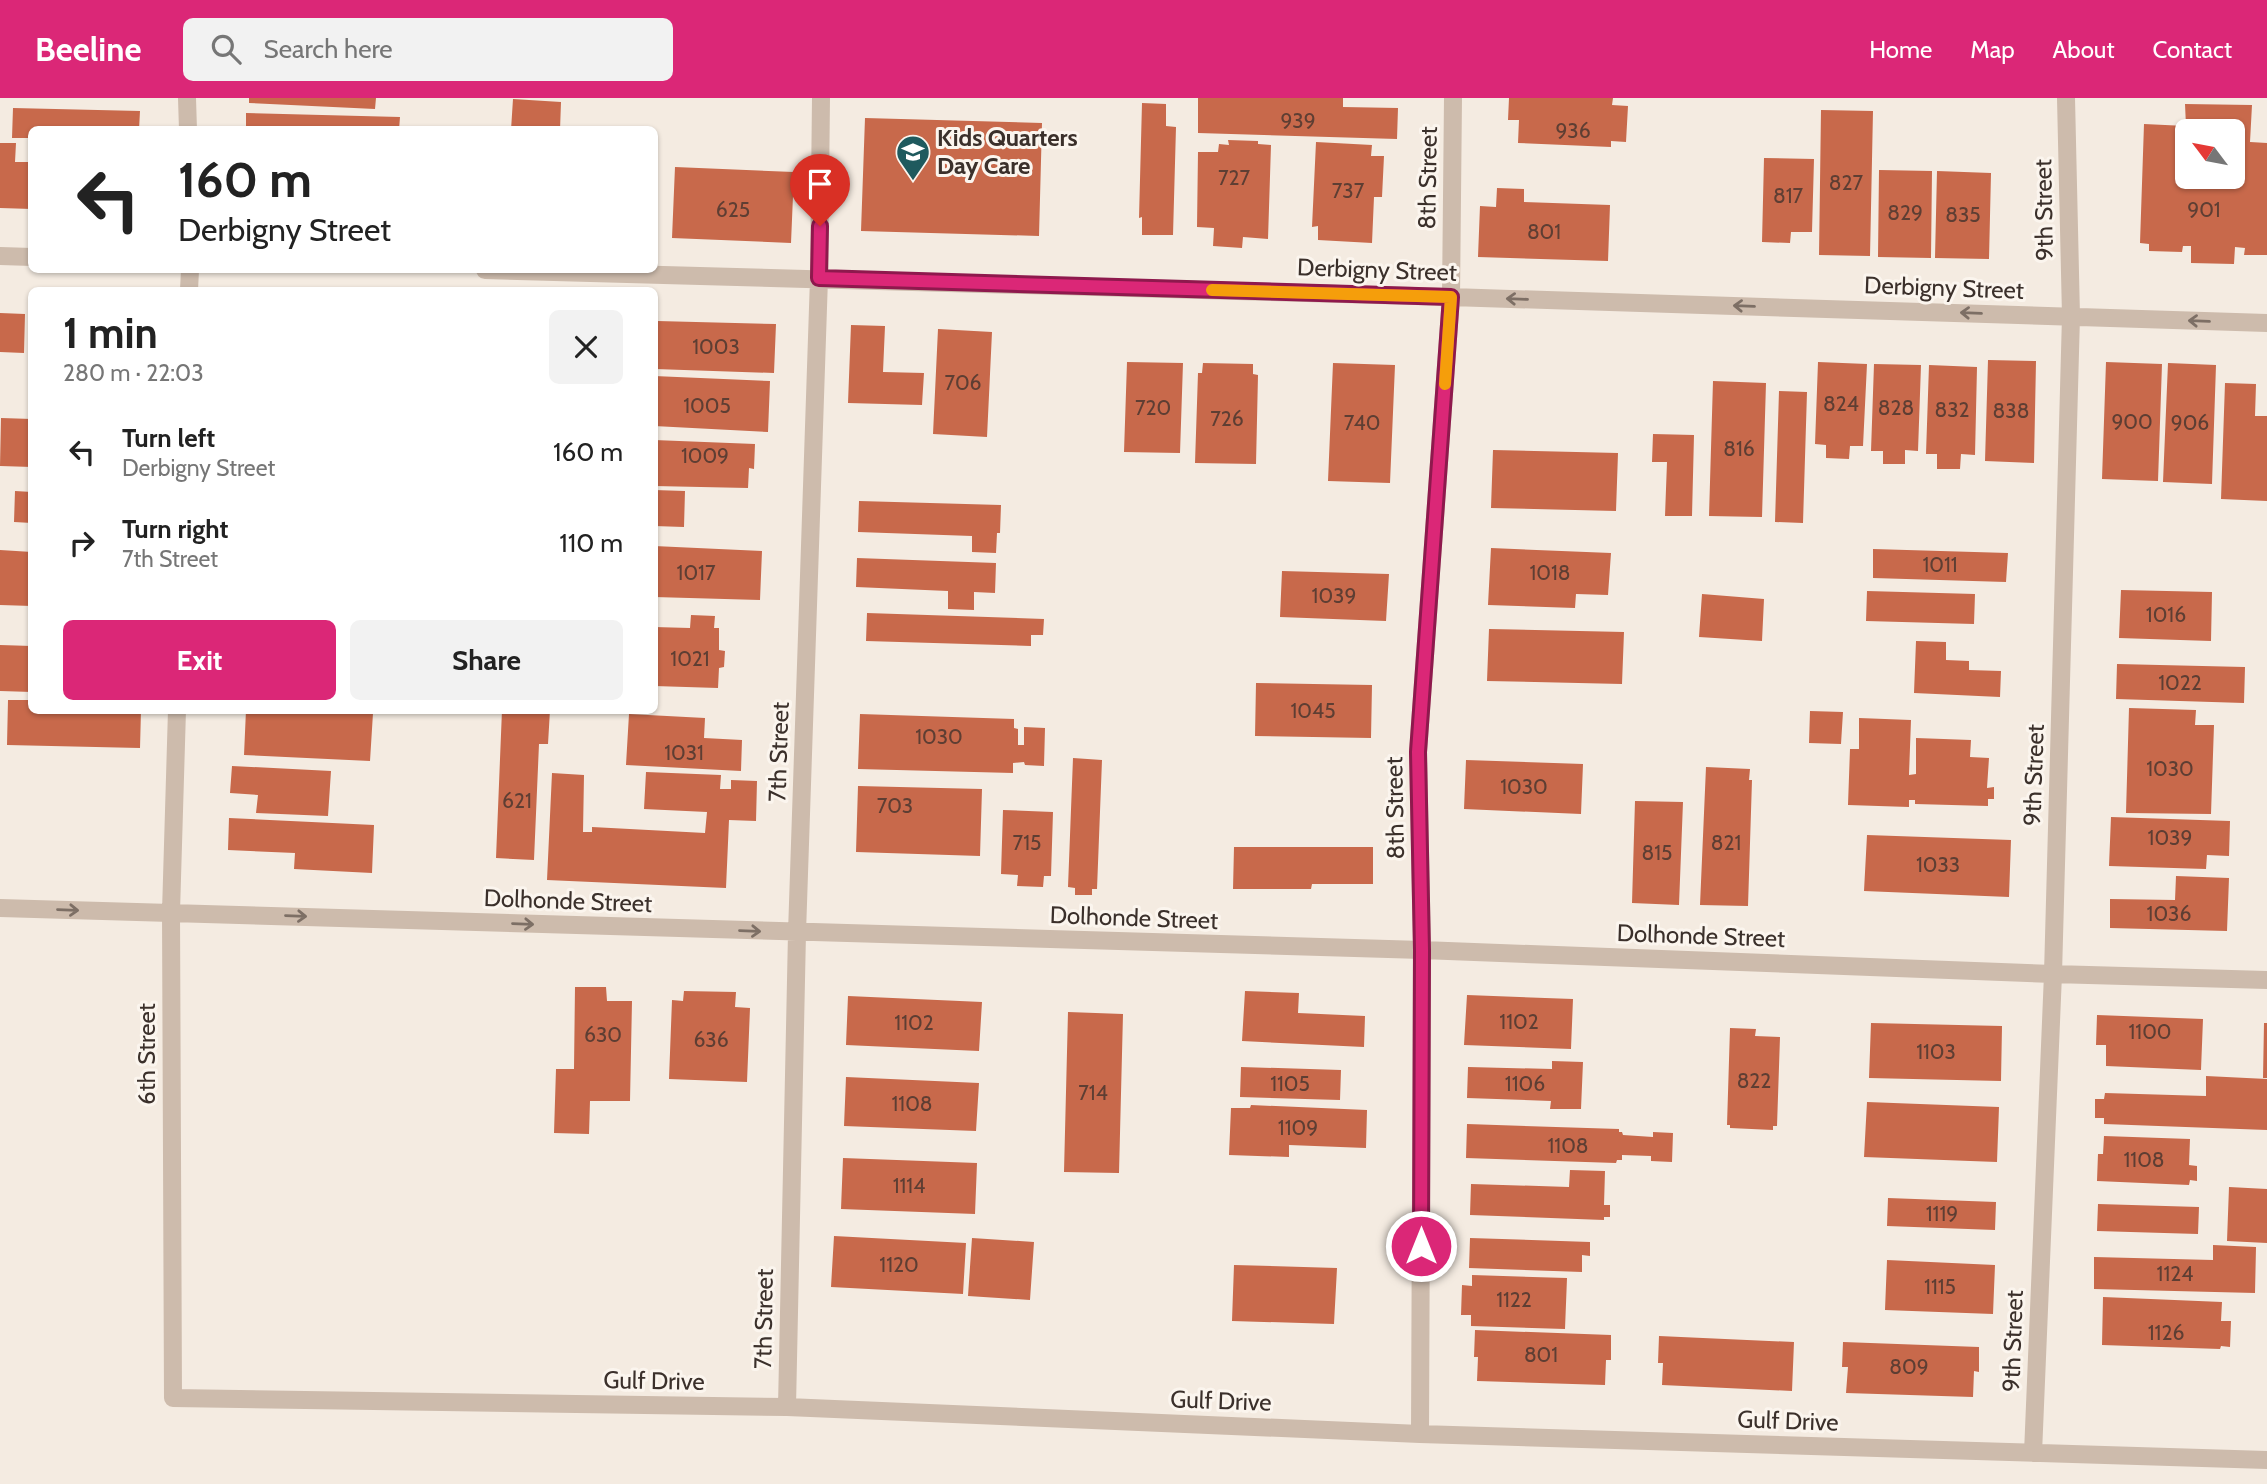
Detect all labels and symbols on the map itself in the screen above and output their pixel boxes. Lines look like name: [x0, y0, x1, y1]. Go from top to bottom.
house number: 939: [1280, 108, 1316, 133]
house number: 936: [1555, 118, 1591, 143]
north arrow: [2175, 119, 2245, 189]
place label: Kids Quarters Day Care: [937, 123, 1078, 180]
street label: 8th Street: [1412, 126, 1443, 230]
school or university icon: Kids Quarters Day Care: [894, 133, 932, 182]
pin: [790, 154, 850, 226]
street label: 9th Street: [2028, 159, 2059, 261]
house number: 727: [1218, 165, 1250, 190]
house number: 827: [1829, 170, 1864, 195]
house number: 737: [1332, 178, 1365, 203]
house number: 817: [1773, 183, 1804, 208]
house number: 625: [716, 197, 750, 222]
house number: 901: [2187, 197, 2221, 222]
house number: 829: [1887, 200, 1923, 225]
house number: 835: [1945, 202, 1981, 227]
house number: 801: [1527, 219, 1561, 244]
street label: Derbigny Street: [1297, 252, 1457, 287]
street label: Derbigny Street: [1864, 270, 2024, 305]
one-way arrow: [1505, 292, 1528, 305]
one-way arrow: [1733, 299, 1756, 313]
one-way arrow: [1960, 307, 1983, 320]
one-way arrow: [2188, 314, 2211, 327]
house number: 1003: [692, 334, 740, 359]
house number: 706: [945, 370, 982, 395]
house number: 824: [1823, 391, 1859, 416]
house number: 1005: [683, 393, 731, 418]
house number: 720: [1135, 395, 1171, 420]
house number: 828: [1878, 395, 1914, 420]
house number: 832: [1934, 397, 1970, 422]
house number: 838: [1993, 398, 2029, 423]
house number: 726: [1210, 406, 1244, 431]
house number: 900: [2111, 409, 2153, 434]
house number: 740: [1344, 410, 1380, 435]
house number: 906: [2171, 410, 2209, 435]
house number: 816: [1723, 436, 1755, 461]
house number: 1009: [681, 443, 729, 468]
house number: 1011: [1922, 552, 1958, 577]
house number: 1017: [677, 560, 716, 585]
house number: 1018: [1529, 560, 1571, 585]
house number: 1039: [1312, 583, 1356, 608]
house number: 1016: [2146, 602, 2186, 627]
house number: 1021: [670, 646, 710, 671]
house number: 1022: [2158, 670, 2202, 695]
house number: 1045: [1290, 698, 1336, 723]
street label: 7th Street: [762, 701, 795, 803]
house number: 1030: [915, 724, 963, 749]
street label: 9th Street: [2017, 724, 2050, 826]
house number: 1031: [664, 740, 704, 765]
street label: 8th Street: [1379, 756, 1410, 860]
house number: 1030: [2146, 756, 2194, 781]
house number: 1030: [1500, 774, 1548, 799]
house number: 621: [502, 788, 532, 813]
house number: 703: [877, 793, 913, 818]
house number: 1039: [2148, 825, 2192, 850]
house number: 715: [1013, 830, 1041, 855]
house number: 821: [1711, 830, 1741, 855]
house number: 815: [1642, 840, 1672, 865]
house number: 1033: [1916, 852, 1960, 877]
street label: Dolhonde Street: [483, 883, 653, 918]
street label: Dolhonde Street: [1049, 900, 1219, 935]
house number: 1036: [2147, 901, 2191, 926]
one-way arrow: [56, 903, 79, 916]
one-way arrow: [284, 910, 307, 923]
one-way arrow: [511, 917, 534, 930]
street label: Dolhonde Street: [1616, 918, 1786, 953]
one-way arrow: [739, 925, 762, 938]
street label: 6th Street: [132, 1003, 161, 1105]
house number: 1102: [1499, 1009, 1539, 1034]
house number: 1102: [894, 1010, 934, 1035]
house number: 1100: [2128, 1019, 2172, 1044]
house number: 630: [584, 1022, 622, 1047]
house number: 636: [693, 1027, 729, 1052]
house number: 1103: [1916, 1039, 1956, 1064]
house number: 822: [1737, 1068, 1771, 1093]
house number: 1105: [1270, 1071, 1310, 1096]
house number: 1106: [1505, 1071, 1545, 1096]
house number: 714: [1078, 1080, 1108, 1105]
house number: 1108: [891, 1091, 933, 1116]
house number: 1109: [1278, 1115, 1318, 1140]
house number: 1108: [1547, 1133, 1589, 1158]
house number: 1108: [2123, 1147, 2165, 1172]
house number: 1114: [893, 1173, 925, 1198]
house number: 1119: [1926, 1201, 1958, 1226]
position arrow: [1384, 1209, 1458, 1283]
house number: 1120: [879, 1252, 919, 1277]
house number: 1124: [2157, 1261, 2193, 1286]
street label: 7th Street: [748, 1269, 779, 1369]
house number: 1115: [1924, 1274, 1956, 1299]
house number: 1122: [1496, 1287, 1532, 1312]
street label: 9th Street: [1996, 1290, 2029, 1392]
house number: 1126: [2148, 1320, 2184, 1345]
house number: 801: [1524, 1342, 1558, 1367]
house number: 809: [1889, 1354, 1929, 1379]
street label: Gulf Drive: [603, 1365, 705, 1396]
street label: Gulf Drive: [1170, 1384, 1272, 1417]
street label: Gulf Drive: [1737, 1404, 1839, 1437]

